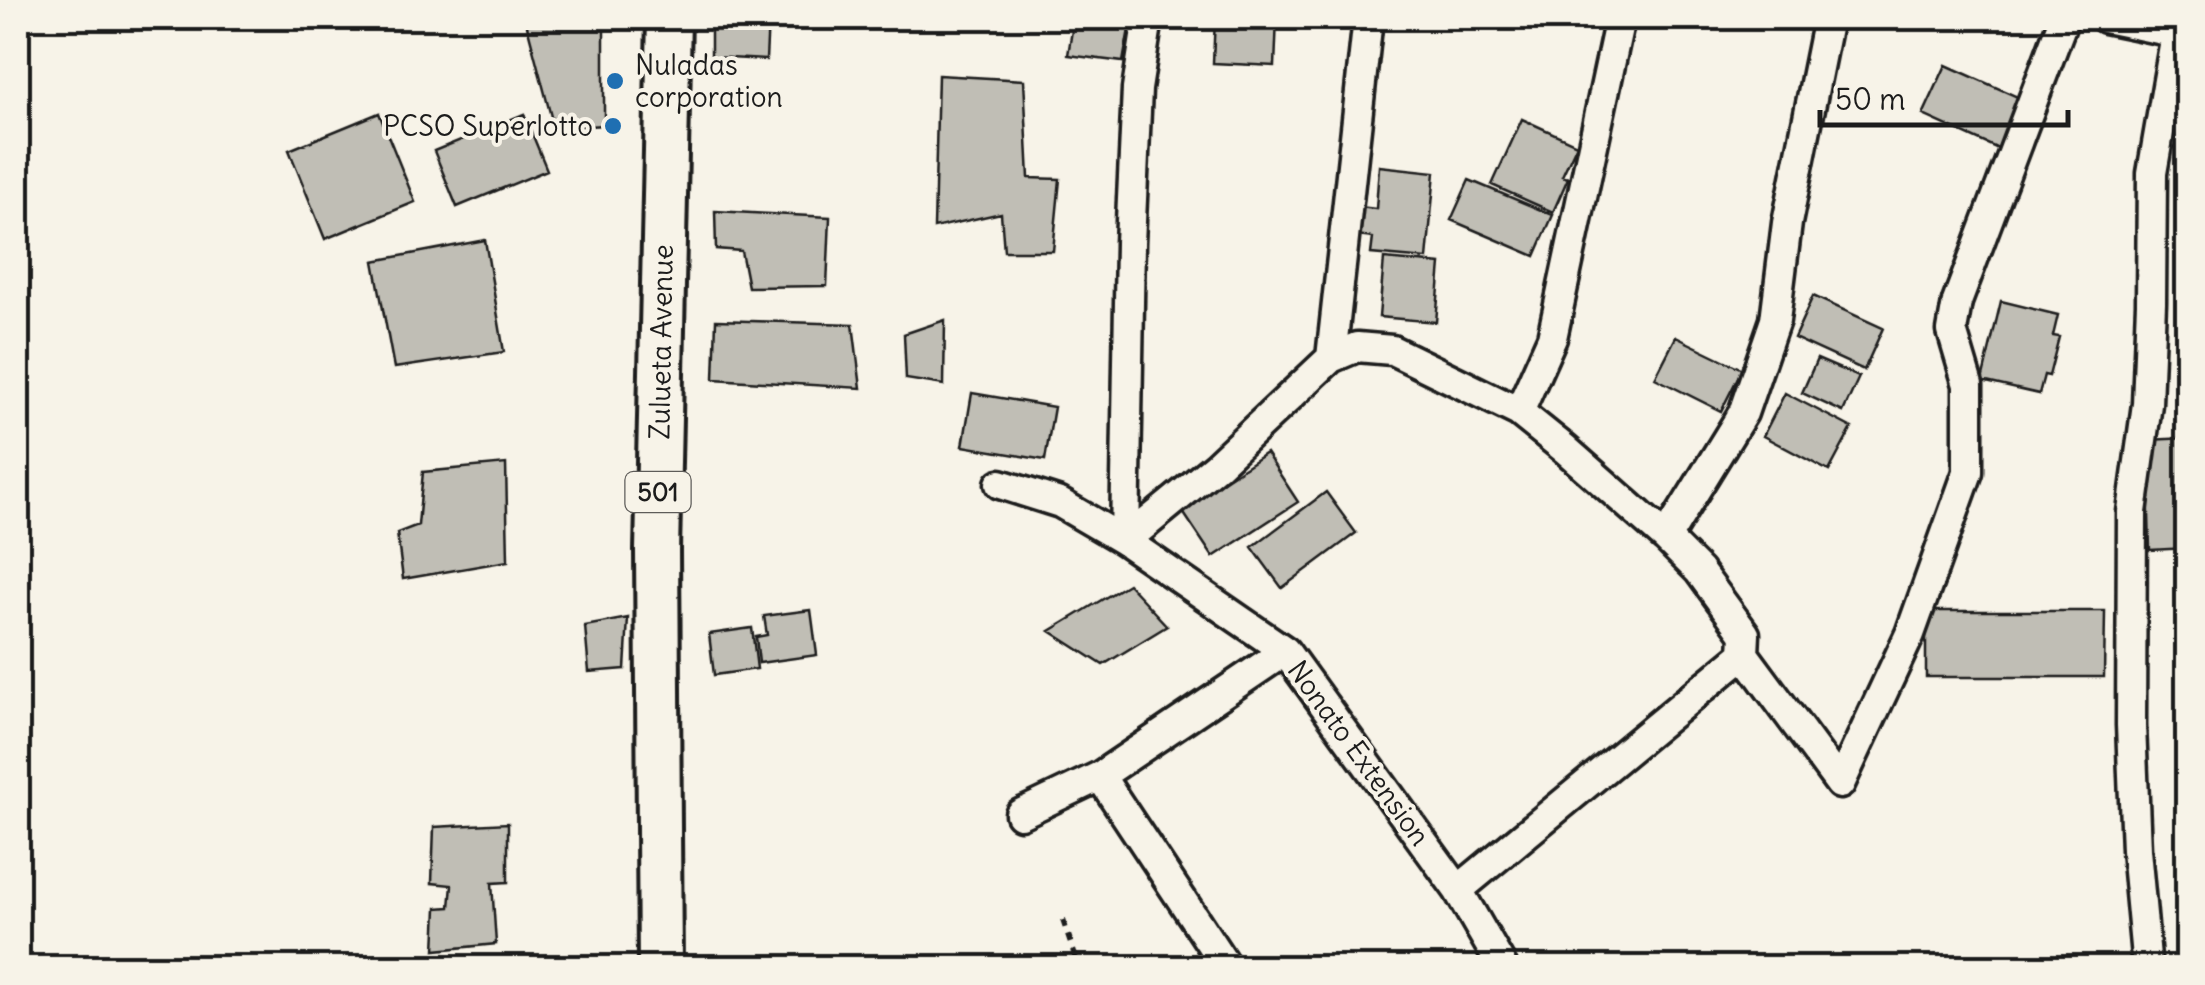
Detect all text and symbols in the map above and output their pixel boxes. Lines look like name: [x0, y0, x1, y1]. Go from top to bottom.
place label: Nuladas corporation: [635, 47, 783, 115]
scale bar: [1820, 65, 2068, 127]
marker: Nuladas corporation: [604, 70, 626, 92]
text: 50 m: [1835, 80, 1905, 118]
place label: PCSO Superlotto: [383, 108, 593, 144]
marker: PCSO Superlotto: [602, 115, 624, 137]
street label: Zulueta Avenue: [641, 244, 681, 440]
road number: 501: [626, 472, 690, 512]
street label: Nonato Extension: [1280, 653, 1438, 853]

